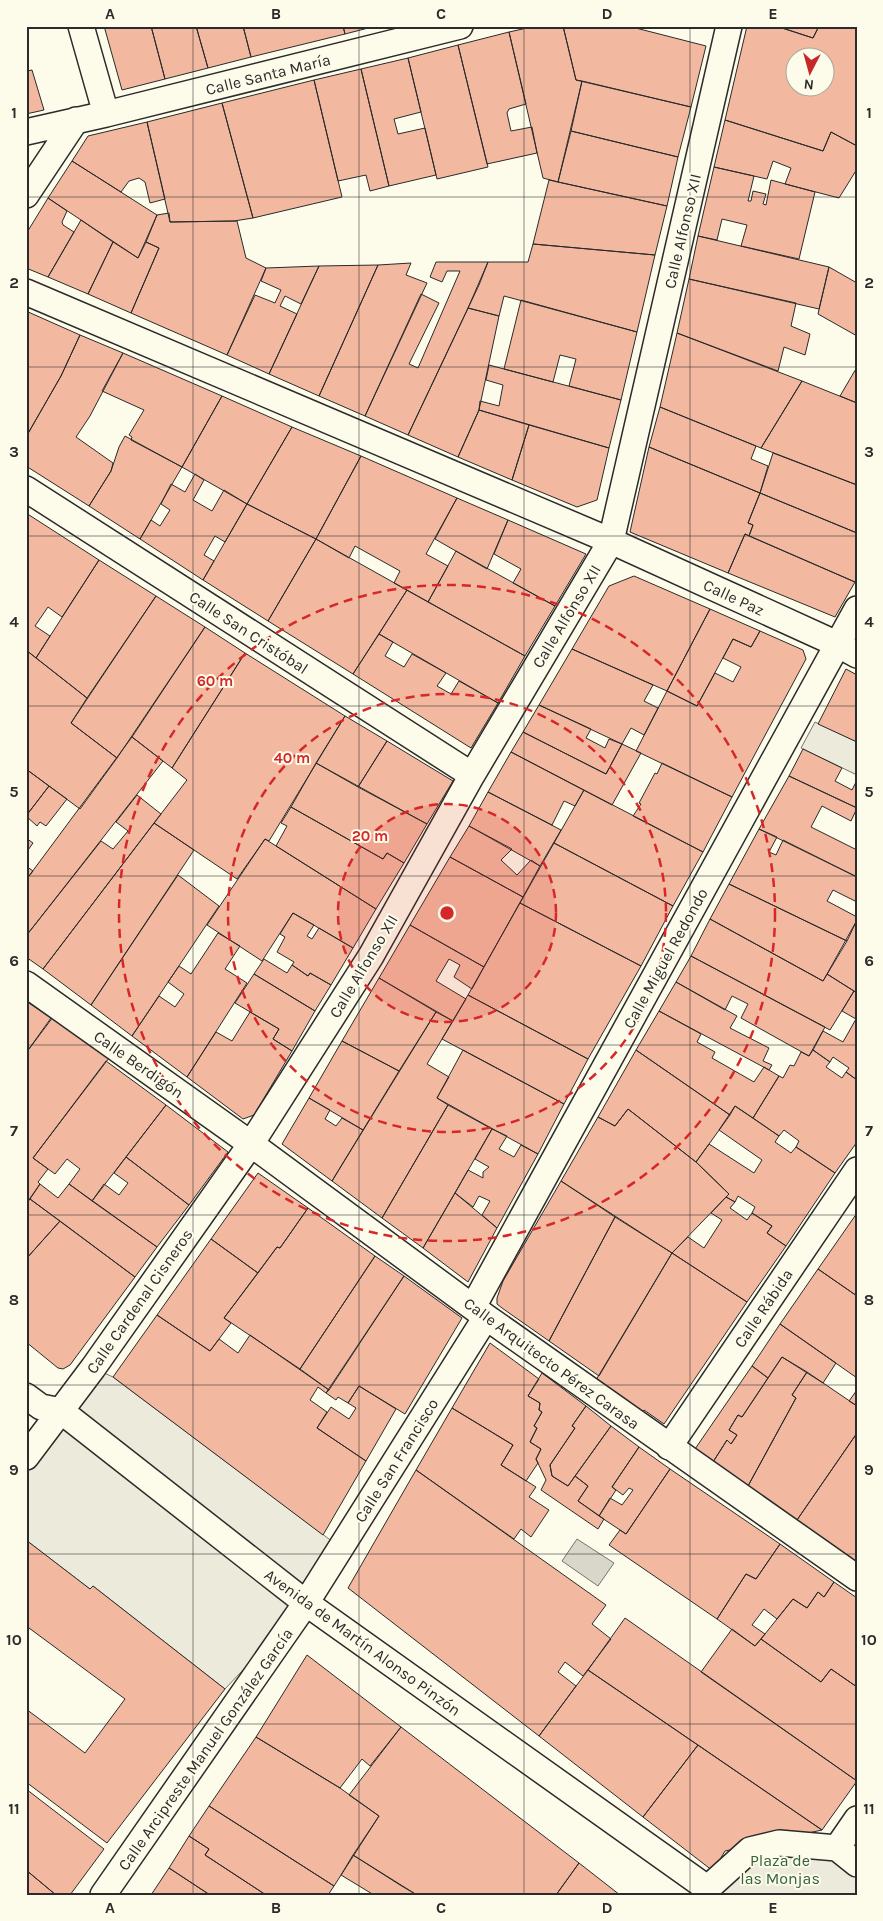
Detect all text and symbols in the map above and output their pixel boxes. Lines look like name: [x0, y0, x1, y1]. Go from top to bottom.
text: A: [105, 4, 115, 23]
text: B: [271, 4, 281, 23]
text: C: [436, 4, 446, 23]
text: D: [602, 4, 613, 23]
text: E: [768, 4, 778, 23]
north arrow: [786, 48, 836, 98]
street label: Calle Santa María: [204, 50, 333, 99]
text: N: [803, 75, 815, 93]
text: 1: [11, 103, 17, 122]
text: 1: [866, 103, 872, 122]
street label: Calle Alfonso XII: [660, 172, 705, 290]
text: 2: [9, 273, 19, 292]
text: 2: [864, 273, 874, 292]
text: 3: [9, 442, 19, 461]
text: 3: [864, 442, 874, 461]
street label: Calle Alfonso XII: [528, 561, 605, 671]
street label: Calle Paz: [700, 575, 767, 620]
street label: Calle San Cristóbal: [186, 587, 312, 678]
text: 4: [9, 612, 19, 631]
text: 4: [864, 612, 874, 631]
text: 60 m: [197, 672, 233, 690]
text: 40 m: [274, 749, 310, 767]
text: 5: [9, 782, 19, 801]
text: 5: [864, 782, 874, 801]
text: 20 m: [352, 827, 388, 845]
street label: Calle Miguel Redondo: [619, 885, 712, 1032]
centre of rings: [438, 904, 456, 922]
street label: Calle Alfonso XII: [325, 911, 402, 1021]
text: 6: [9, 951, 19, 970]
text: 6: [864, 951, 874, 970]
street label: Calle Berdigón: [90, 1026, 187, 1102]
text: 7: [10, 1121, 18, 1140]
text: 7: [865, 1121, 873, 1140]
street label: Calle Cardenal Cisneros: [82, 1225, 197, 1377]
street label: Calle Rábida: [730, 1265, 797, 1351]
text: 8: [9, 1290, 19, 1309]
text: 8: [864, 1290, 874, 1309]
street label: Calle Arquitecto Pérez Carasa: [460, 1293, 643, 1433]
street label: Calle San Francisco: [351, 1395, 442, 1526]
text: 9: [9, 1460, 19, 1479]
text: 9: [864, 1460, 874, 1479]
street label: Avenida de Martín Alonso Pinzón: [261, 1565, 464, 1720]
street label: Calle Arcipreste Manuel González García: [114, 1624, 297, 1874]
text: 10: [6, 1630, 22, 1649]
text: 10: [861, 1630, 877, 1649]
text: 11: [8, 1799, 20, 1818]
text: 11: [863, 1799, 875, 1818]
park label: Plaza de las Monjas: [740, 1851, 820, 1888]
text: A: [105, 1898, 115, 1917]
text: B: [271, 1898, 281, 1917]
text: C: [436, 1898, 446, 1917]
text: D: [602, 1898, 613, 1917]
text: E: [768, 1898, 778, 1917]

